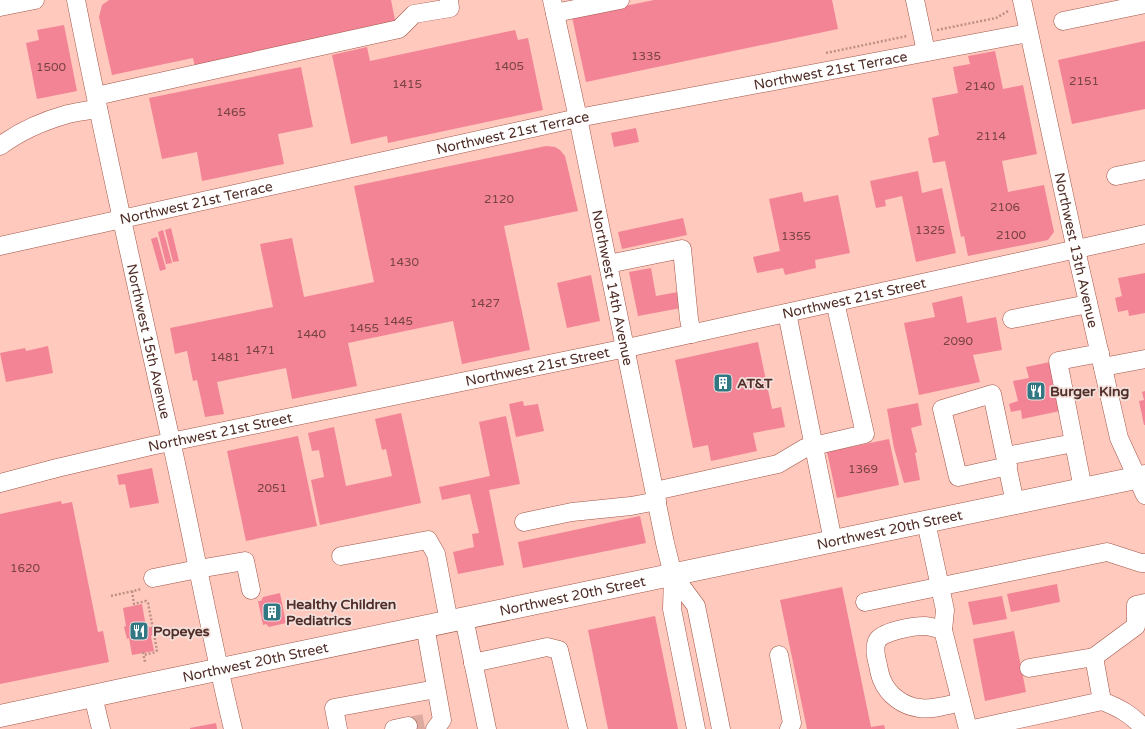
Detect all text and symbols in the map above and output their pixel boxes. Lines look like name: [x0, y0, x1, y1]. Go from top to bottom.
street label: Northwest 21st Terrace: [752, 48, 909, 94]
house number: 1335: [631, 49, 661, 63]
house number: 1405: [494, 59, 524, 73]
house number: 1500: [36, 60, 67, 74]
house number: 2151: [1069, 74, 1099, 88]
house number: 1415: [392, 77, 422, 91]
house number: 2140: [965, 79, 996, 93]
house number: 1465: [216, 105, 246, 119]
street label: Northwest 21st Terrace: [435, 108, 591, 158]
house number: 2114: [976, 129, 1007, 143]
street label: Northwest 13th Avenue: [1051, 171, 1102, 330]
street label: Northwest 21st Terrace: [118, 178, 274, 228]
house number: 2120: [484, 192, 515, 206]
house number: 2106: [990, 200, 1020, 214]
street label: Northwest 14th Avenue: [588, 208, 636, 367]
house number: 1325: [915, 223, 945, 237]
house number: 2100: [996, 228, 1027, 242]
house number: 1355: [781, 229, 811, 243]
house number: 1430: [389, 255, 420, 269]
street label: Northwest 15th Avenue: [123, 262, 174, 421]
street label: Northwest 21st Street: [781, 274, 928, 323]
house number: 1427: [470, 296, 500, 310]
house number: 1445: [383, 314, 413, 328]
house number: 1455: [349, 321, 379, 335]
house number: 1440: [296, 327, 327, 341]
house number: 2090: [943, 334, 974, 348]
house number: 1471: [245, 343, 275, 357]
street label: Northwest 21st Street: [464, 344, 612, 390]
house number: 1481: [210, 350, 240, 364]
building icon: AT&T: [712, 372, 734, 394]
place label: AT&T: [737, 375, 773, 392]
restaurant icon: Burger King: [1025, 380, 1047, 402]
place label: Burger King: [1050, 383, 1129, 400]
street label: Northwest 21st Street: [147, 409, 294, 455]
house number: 1369: [848, 462, 878, 476]
house number: 2051: [257, 481, 287, 495]
street label: Northwest 20th Street: [815, 506, 965, 553]
house number: 1620: [10, 561, 41, 575]
street label: Northwest 20th Street: [498, 572, 648, 620]
place label: Healthy Children Pediatrics: [286, 596, 396, 629]
building icon: Healthy Children Pediatrics: [261, 601, 283, 623]
restaurant icon: Popeyes: [128, 620, 150, 642]
place label: Popeyes: [153, 623, 210, 640]
street label: Northwest 20th Street: [181, 639, 330, 686]

